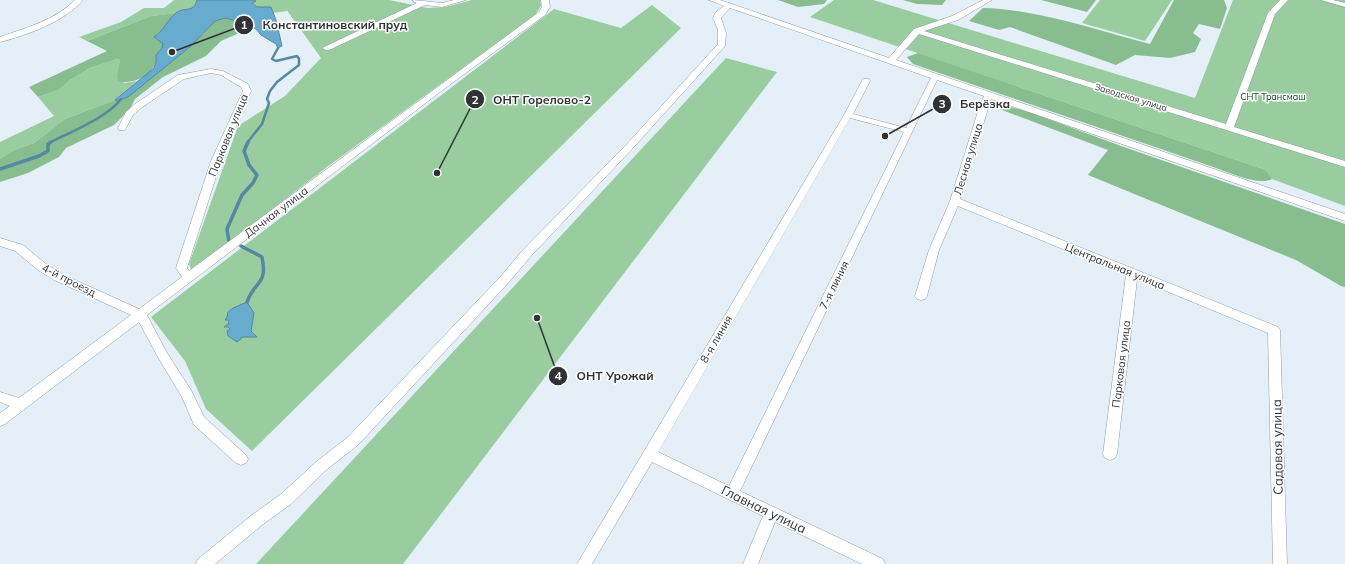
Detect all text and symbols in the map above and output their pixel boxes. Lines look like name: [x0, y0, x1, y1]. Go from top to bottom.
callout: Константиновский пруд: [234, 13, 415, 37]
text: 1: [240, 17, 248, 32]
text: Константиновский пруд: [263, 17, 408, 32]
street label: Заводская улица: [1093, 81, 1169, 114]
callout: ОНТ Горелово-2: [465, 87, 599, 111]
park label: СНТ Трансмаш: [1240, 91, 1306, 102]
street label: Парковая улица: [205, 92, 251, 178]
text: 2: [471, 92, 479, 107]
text: ОНТ Горелово-2: [493, 92, 591, 107]
callout: Берёзка: [932, 92, 1018, 116]
text: 3: [938, 96, 946, 111]
text: Берёзка: [960, 96, 1010, 111]
street label: Лесная улица: [950, 121, 986, 197]
street label: Дачная улица: [241, 184, 311, 240]
street label: Центральная улица: [1063, 240, 1167, 292]
street label: 7-я линия: [816, 258, 852, 312]
street label: 4-й проезд: [40, 260, 99, 300]
street label: 8-я линия: [697, 313, 735, 365]
street label: Парковая улица: [1109, 319, 1133, 409]
callout: ОНТ Урожай: [548, 364, 661, 388]
text: 4: [554, 368, 562, 383]
text: ОНТ Урожай: [576, 368, 654, 383]
street label: Садовая улица: [1268, 399, 1286, 495]
street label: Главная улица: [719, 482, 809, 536]

